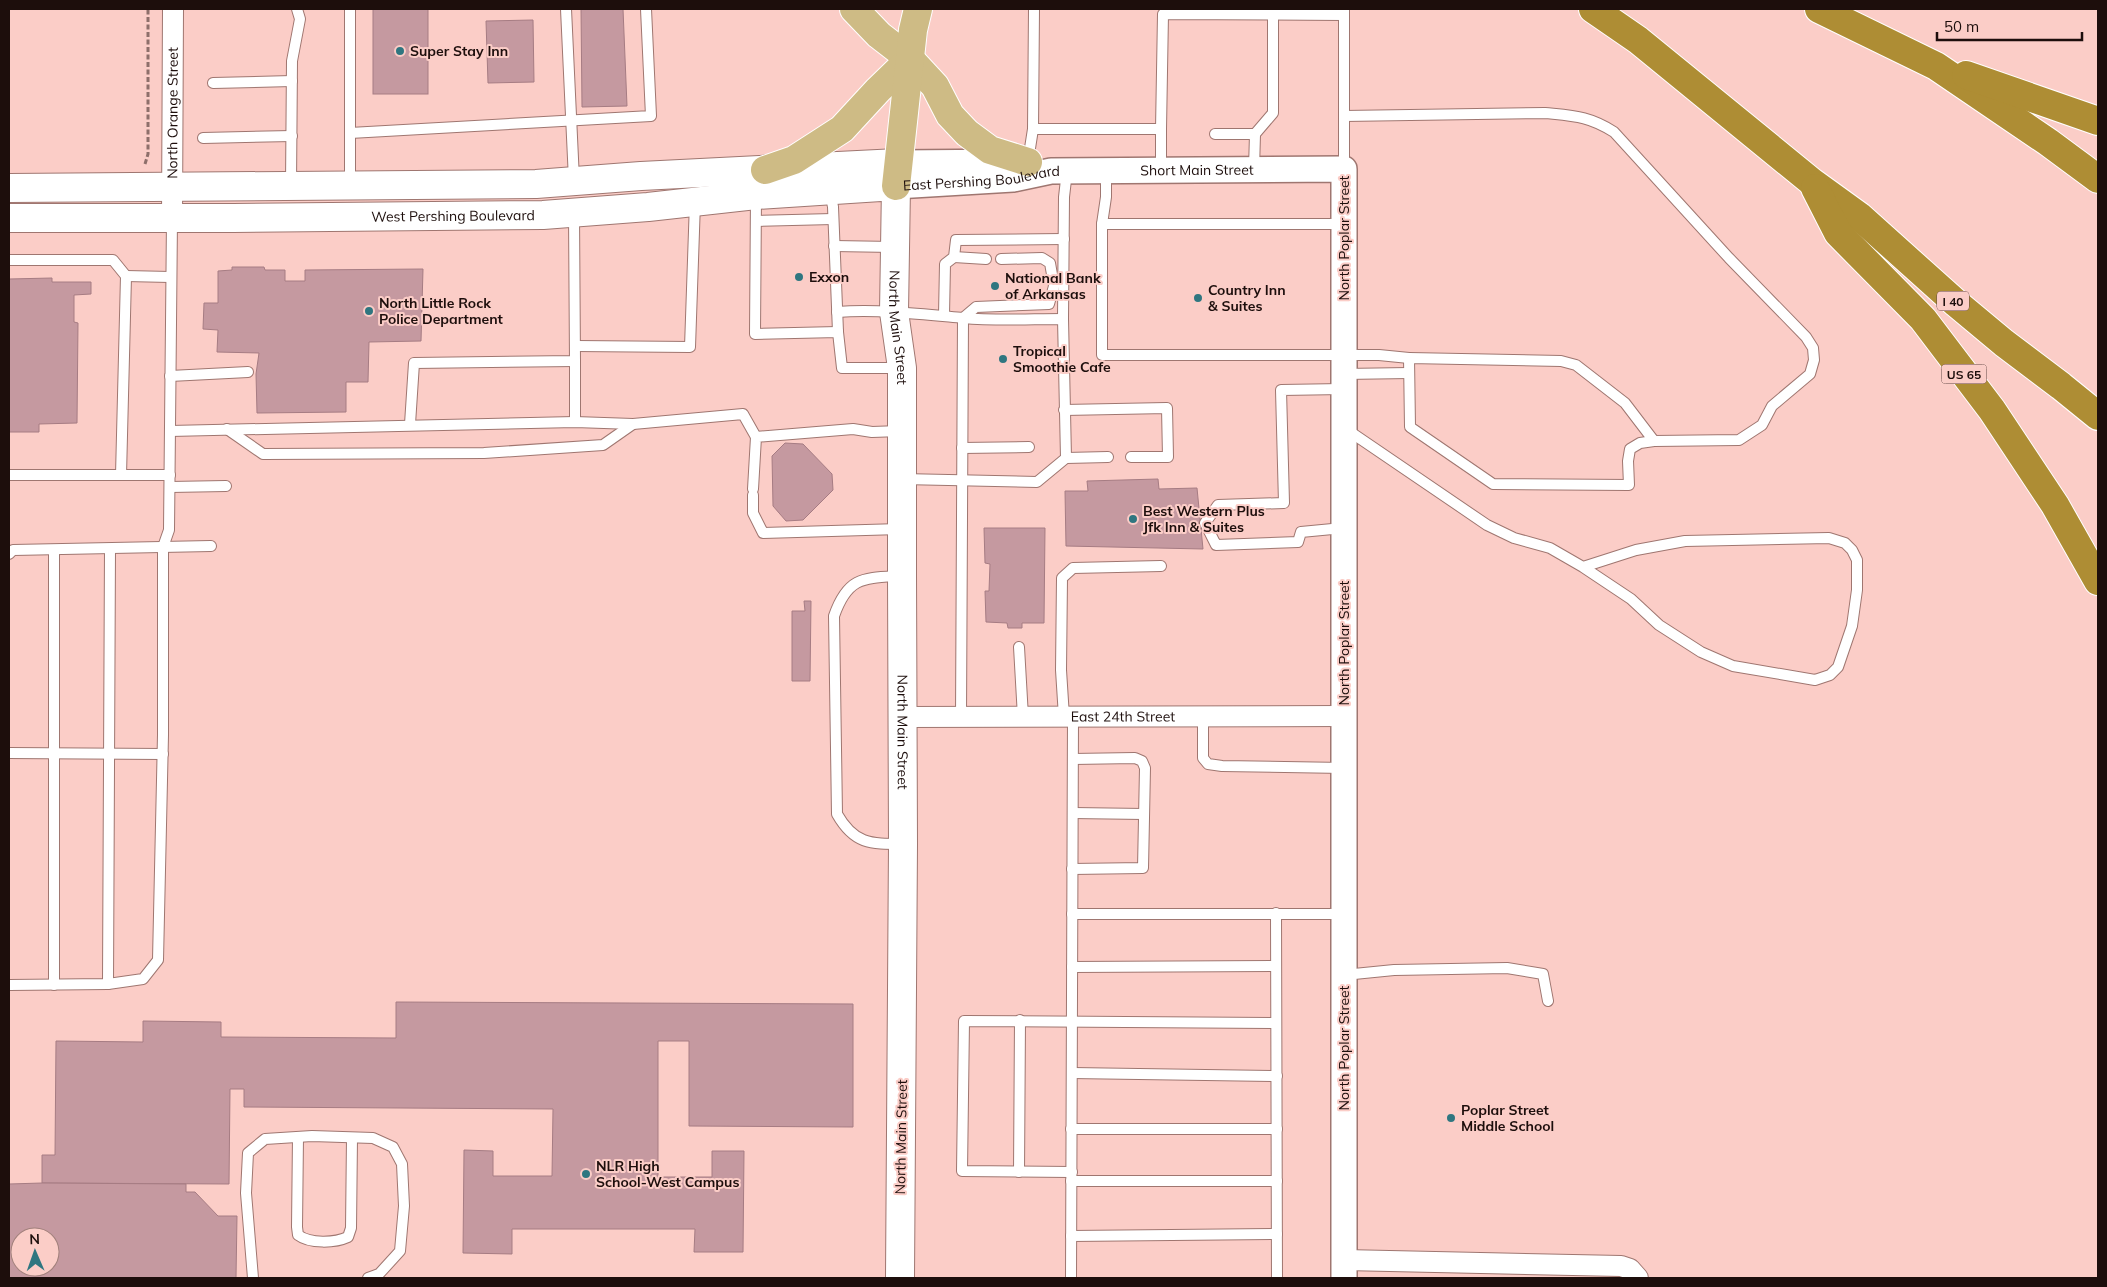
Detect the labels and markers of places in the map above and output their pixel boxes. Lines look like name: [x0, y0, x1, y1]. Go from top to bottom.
place label: Super Stay Inn: [410, 42, 508, 60]
marker: Super Stay Inn: [394, 45, 406, 57]
place label: Exxon: [809, 268, 849, 286]
place label: National Bank of Arkansas: [1005, 269, 1101, 303]
marker: Exxon: [793, 271, 805, 283]
marker: National Bank of Arkansas: [989, 280, 1001, 292]
place label: Country Inn & Suites: [1208, 281, 1286, 315]
marker: Country Inn & Suites: [1192, 292, 1204, 304]
place label: North Little Rock Police Department: [379, 294, 504, 328]
marker: North Little Rock Police Department: [363, 305, 375, 317]
place label: Tropical Smoothie Cafe: [1013, 342, 1111, 376]
marker: Tropical Smoothie Cafe: [997, 353, 1009, 365]
place label: Best Western Plus Jfk Inn & Suites: [1143, 502, 1265, 536]
marker: Best Western Plus Jfk Inn & Suites: [1127, 513, 1139, 525]
place label: Poplar Street Middle School: [1461, 1101, 1554, 1135]
marker: Poplar Street Middle School: [1445, 1112, 1457, 1124]
place label: NLR High School-West Campus: [596, 1157, 739, 1191]
marker: NLR High School-West Campus: [580, 1168, 592, 1180]

